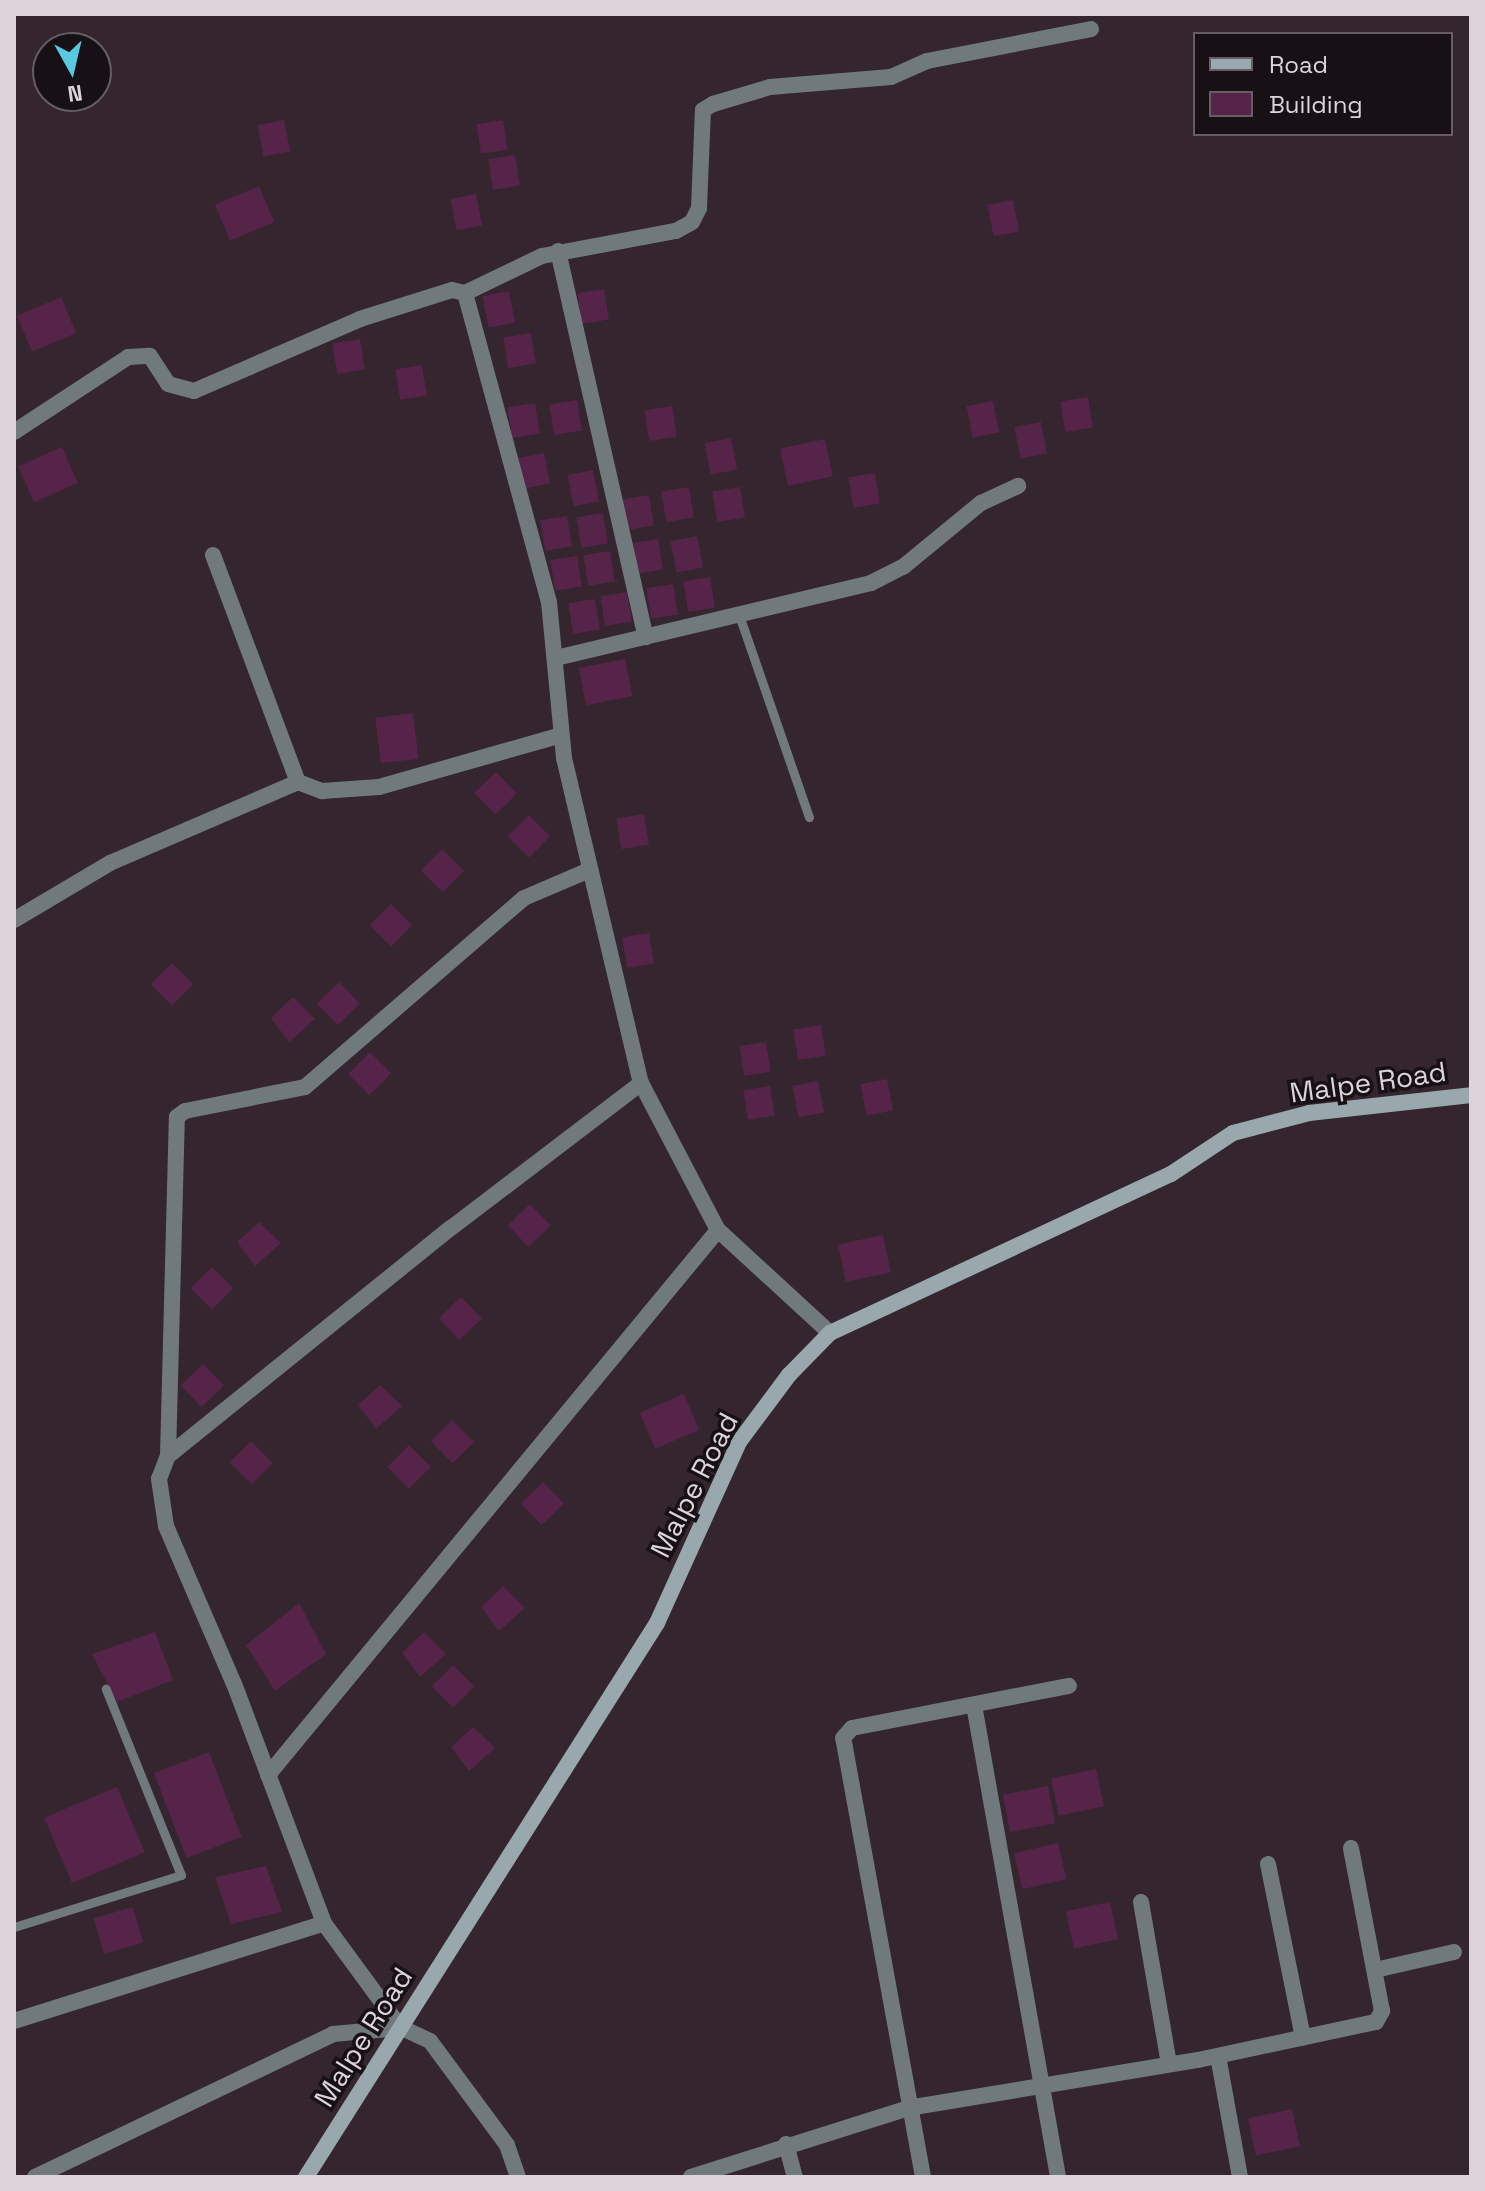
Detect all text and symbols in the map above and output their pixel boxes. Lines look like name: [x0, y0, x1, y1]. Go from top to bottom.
north arrow: [32, 32, 112, 112]
legend: [1193, 32, 1453, 136]
text: Road: [1269, 49, 1328, 80]
text: N: [66, 79, 84, 109]
text: Building: [1269, 89, 1363, 120]
street label: Malpe Road: [1288, 1054, 1448, 1110]
street label: Malpe Road: [643, 1407, 745, 1563]
street label: Malpe Road: [307, 1961, 419, 2113]

